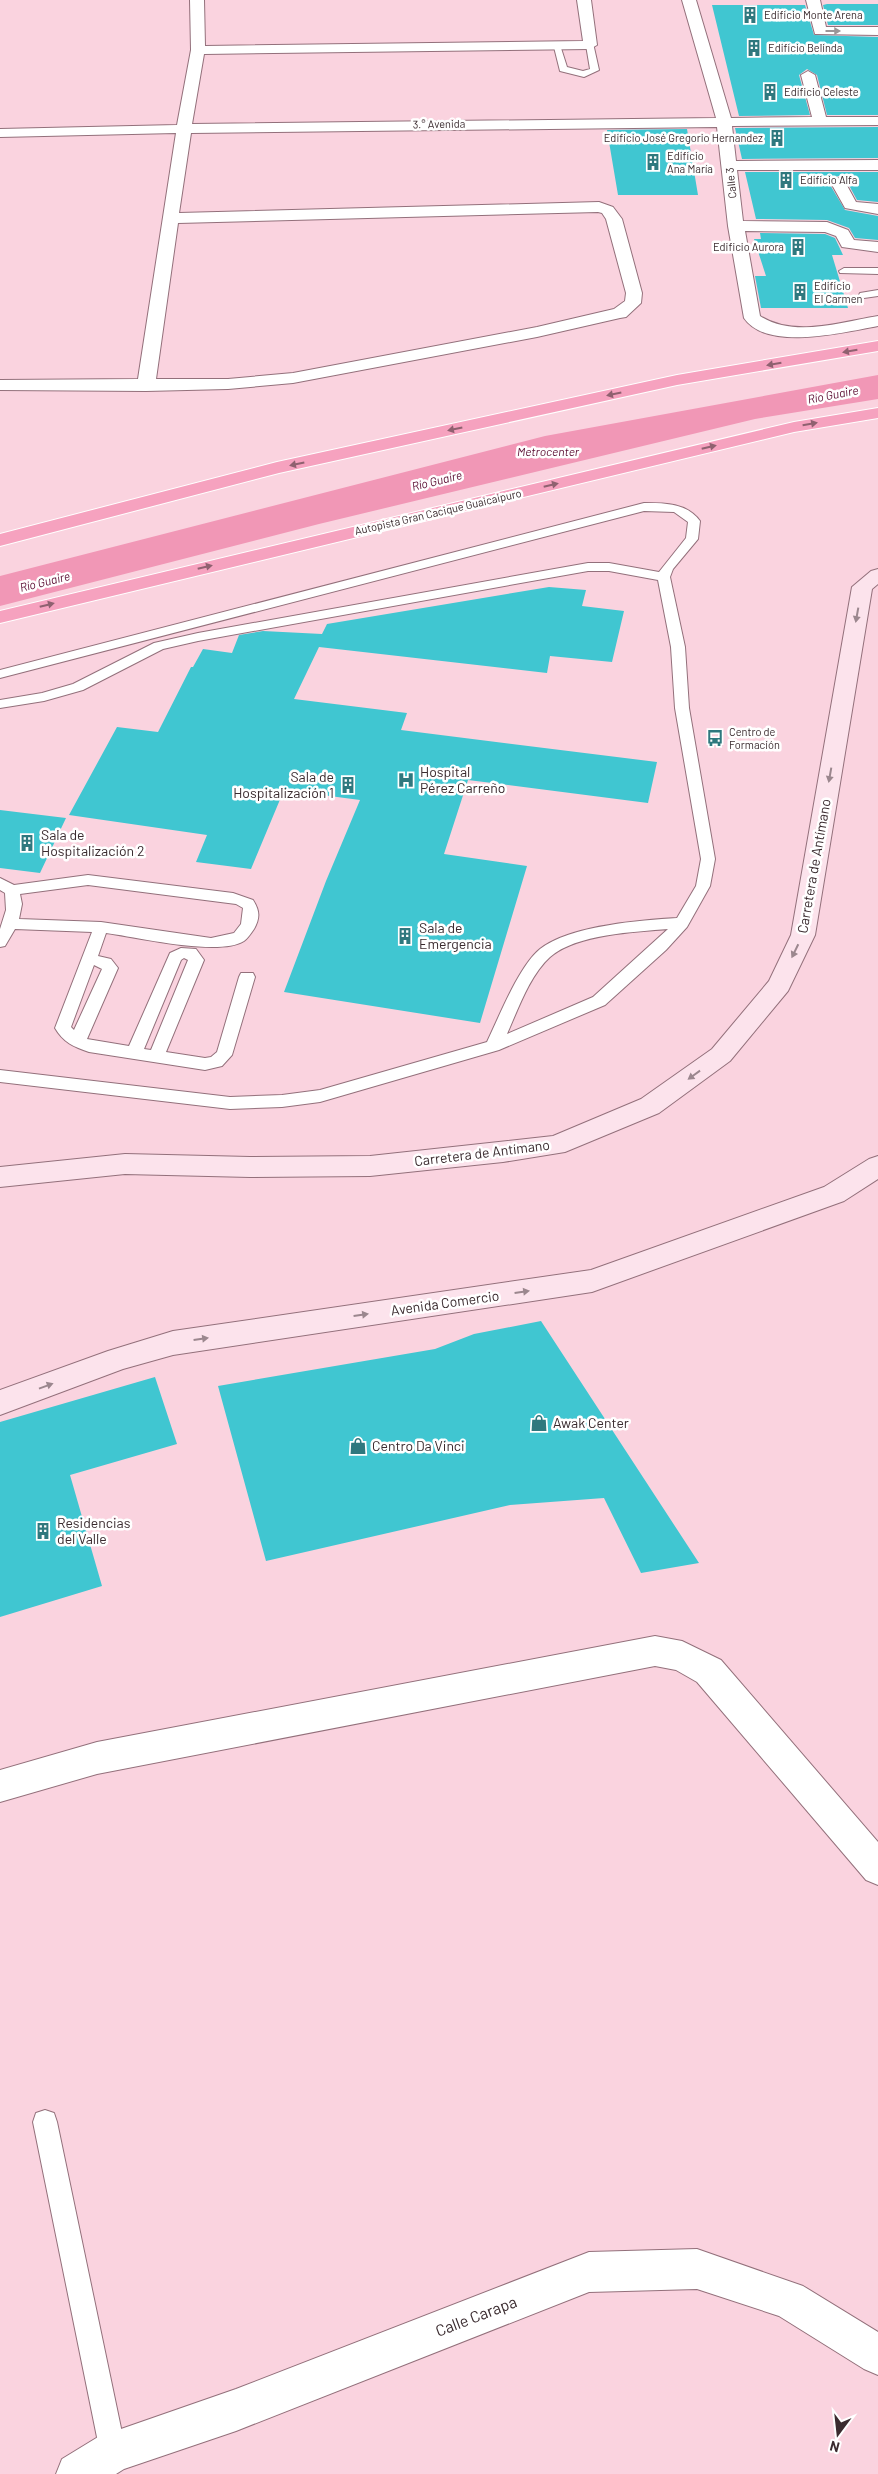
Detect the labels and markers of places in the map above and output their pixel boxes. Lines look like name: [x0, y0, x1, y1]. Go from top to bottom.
building icon: Edificio Monte Arena: [740, 5, 760, 25]
place label: Edificio Monte Arena: [764, 8, 863, 21]
building icon: Edificio Belinda: [744, 38, 764, 58]
place label: Edificio Belinda: [768, 41, 843, 54]
building icon: Edificio Celeste: [760, 82, 780, 102]
place label: Edificio Celeste: [784, 85, 859, 98]
building icon: Edificio José Gregorio Hernandez: [767, 128, 787, 148]
place label: Edificio José Gregorio Hernandez: [604, 131, 763, 144]
place label: Edificio Ana María: [667, 149, 713, 175]
building icon: Edificio Ana María: [643, 152, 663, 172]
building icon: Edificio Alfa: [776, 170, 796, 190]
place label: Edificio Alfa: [800, 173, 857, 186]
building icon: Edificio Aurora: [788, 237, 808, 257]
place label: Edificio Aurora: [713, 240, 784, 253]
place label: Edificio El Carmen: [814, 279, 862, 305]
building icon: Edificio El Carmen: [790, 282, 810, 302]
place label: Centro de Formación: [729, 725, 780, 751]
bus stop icon: Centro de Formación: [705, 728, 725, 748]
place label: Hospital Pérez Carreño: [420, 763, 505, 796]
place label: Sala de Hospitalización 1: [233, 768, 334, 801]
hospital icon: Hospital Pérez Carreño: [396, 770, 416, 790]
building icon: Sala de Hospitalización 1: [338, 775, 358, 795]
place label: Sala de Hospitalización 2: [41, 826, 144, 859]
building icon: Sala de Hospitalización 2: [17, 833, 37, 853]
place label: Sala de Emergencia: [419, 919, 492, 952]
building icon: Sala de Emergencia: [395, 926, 415, 946]
shop icon: Awak Center: [529, 1413, 549, 1433]
place label: Awak Center: [553, 1414, 629, 1431]
shop icon: Centro Da Vinci: [348, 1436, 368, 1456]
place label: Centro Da Vinci: [372, 1437, 465, 1454]
place label: Residencias del Valle: [57, 1514, 131, 1547]
building icon: Residencias del Valle: [33, 1521, 53, 1541]

